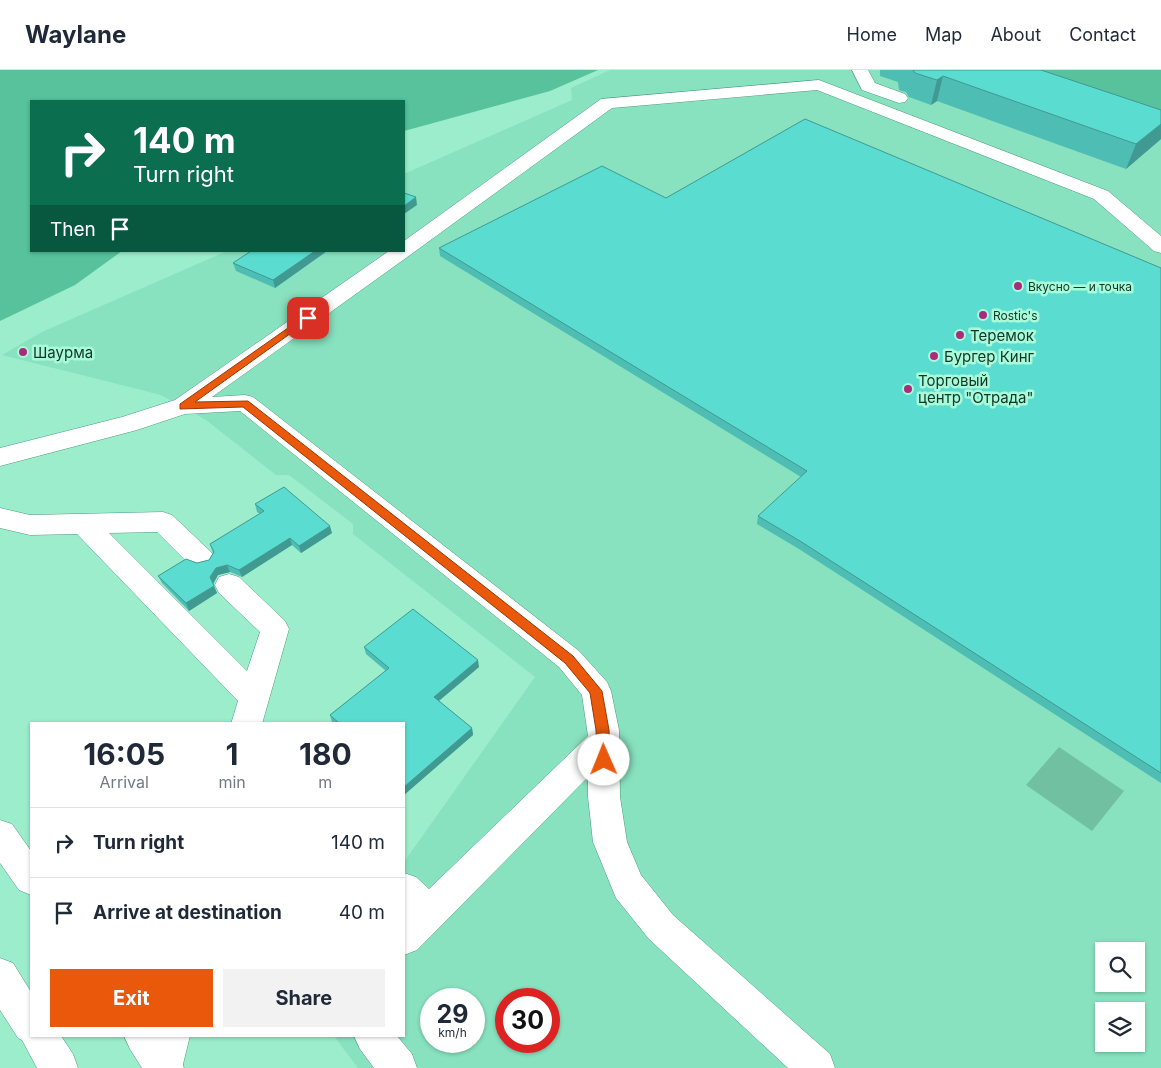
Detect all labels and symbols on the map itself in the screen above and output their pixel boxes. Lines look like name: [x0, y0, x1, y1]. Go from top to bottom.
place label: Вкусно — и точка: [1028, 279, 1132, 294]
marker: Вкусно — и точка: [1012, 280, 1024, 292]
pin: [287, 297, 329, 339]
place label: Rostic's: [993, 308, 1038, 323]
marker: Rostic's: [977, 309, 989, 321]
place label: Теремок: [970, 326, 1034, 345]
marker: Теремок: [954, 329, 966, 341]
place label: Шаурма: [33, 343, 93, 362]
marker: Шаурма: [17, 346, 29, 358]
place label: Бургер Кинг: [944, 347, 1035, 366]
marker: Бургер Кинг: [928, 350, 940, 362]
place label: Торговый центр "Отрада": [918, 371, 1033, 407]
marker: Торговый центр "Отрада": [902, 383, 914, 395]
position arrow: [577, 733, 629, 785]
speed limit sign: 30: [495, 988, 560, 1053]

